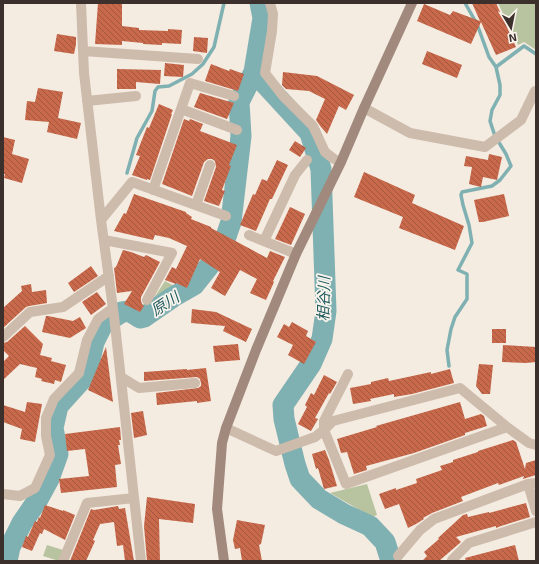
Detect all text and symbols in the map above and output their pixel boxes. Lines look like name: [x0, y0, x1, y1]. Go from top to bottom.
north arrow: [491, 8, 531, 48]
text: N: [508, 31, 518, 45]
water label: 相谷川: [314, 274, 332, 322]
water label: 原川: [147, 286, 184, 319]

